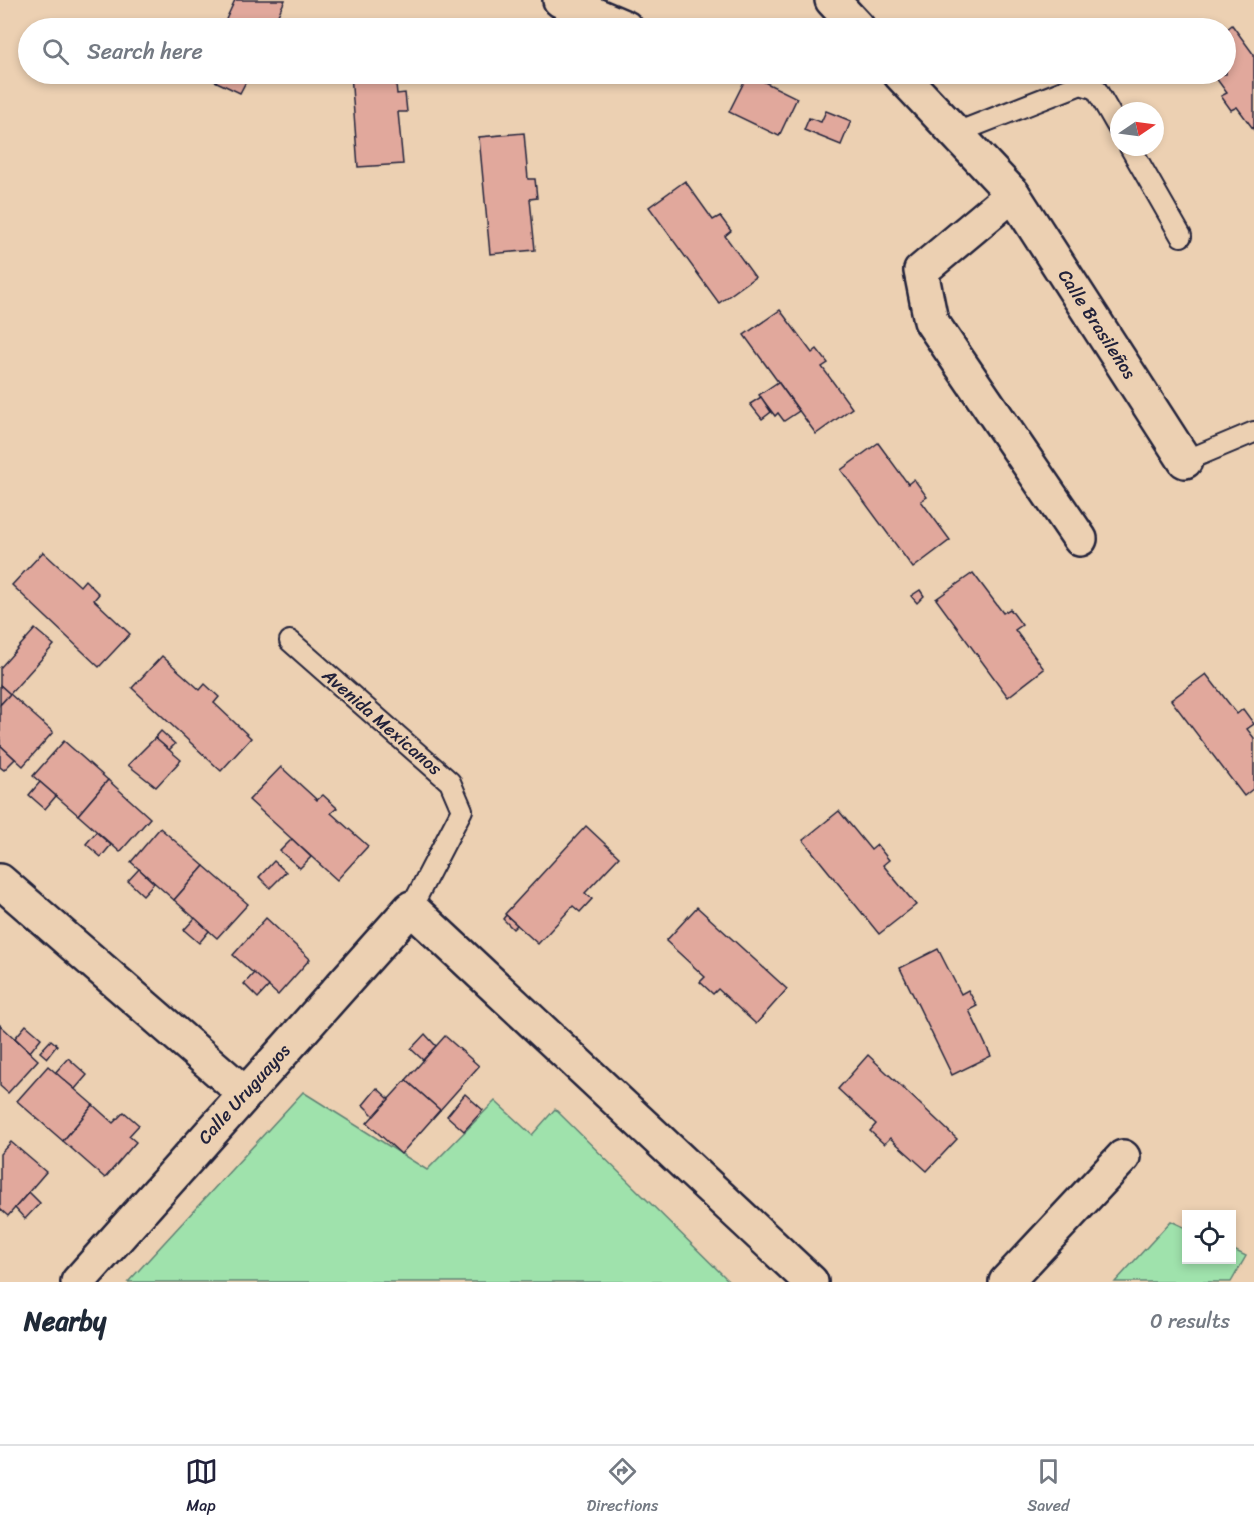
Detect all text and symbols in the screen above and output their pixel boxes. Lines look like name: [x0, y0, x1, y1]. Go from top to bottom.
search box: [18, 18, 1236, 84]
text: Search here: [87, 32, 203, 71]
icon: search: [39, 35, 72, 68]
north arrow: [1110, 102, 1164, 156]
street label: Calle Brasileños: [1049, 262, 1145, 386]
street label: Avenida Mexicanos: [314, 660, 450, 784]
street label: Calle Uruguayos: [190, 1036, 299, 1152]
map controls: [1182, 1210, 1236, 1264]
button: locate: [1182, 1210, 1236, 1264]
text: Nearby: [24, 1298, 106, 1344]
text: 0 results: [1150, 1304, 1230, 1339]
tab: Map: [185, 1455, 218, 1520]
tab: Directions: [587, 1455, 658, 1520]
tab: Saved: [1027, 1455, 1069, 1520]

